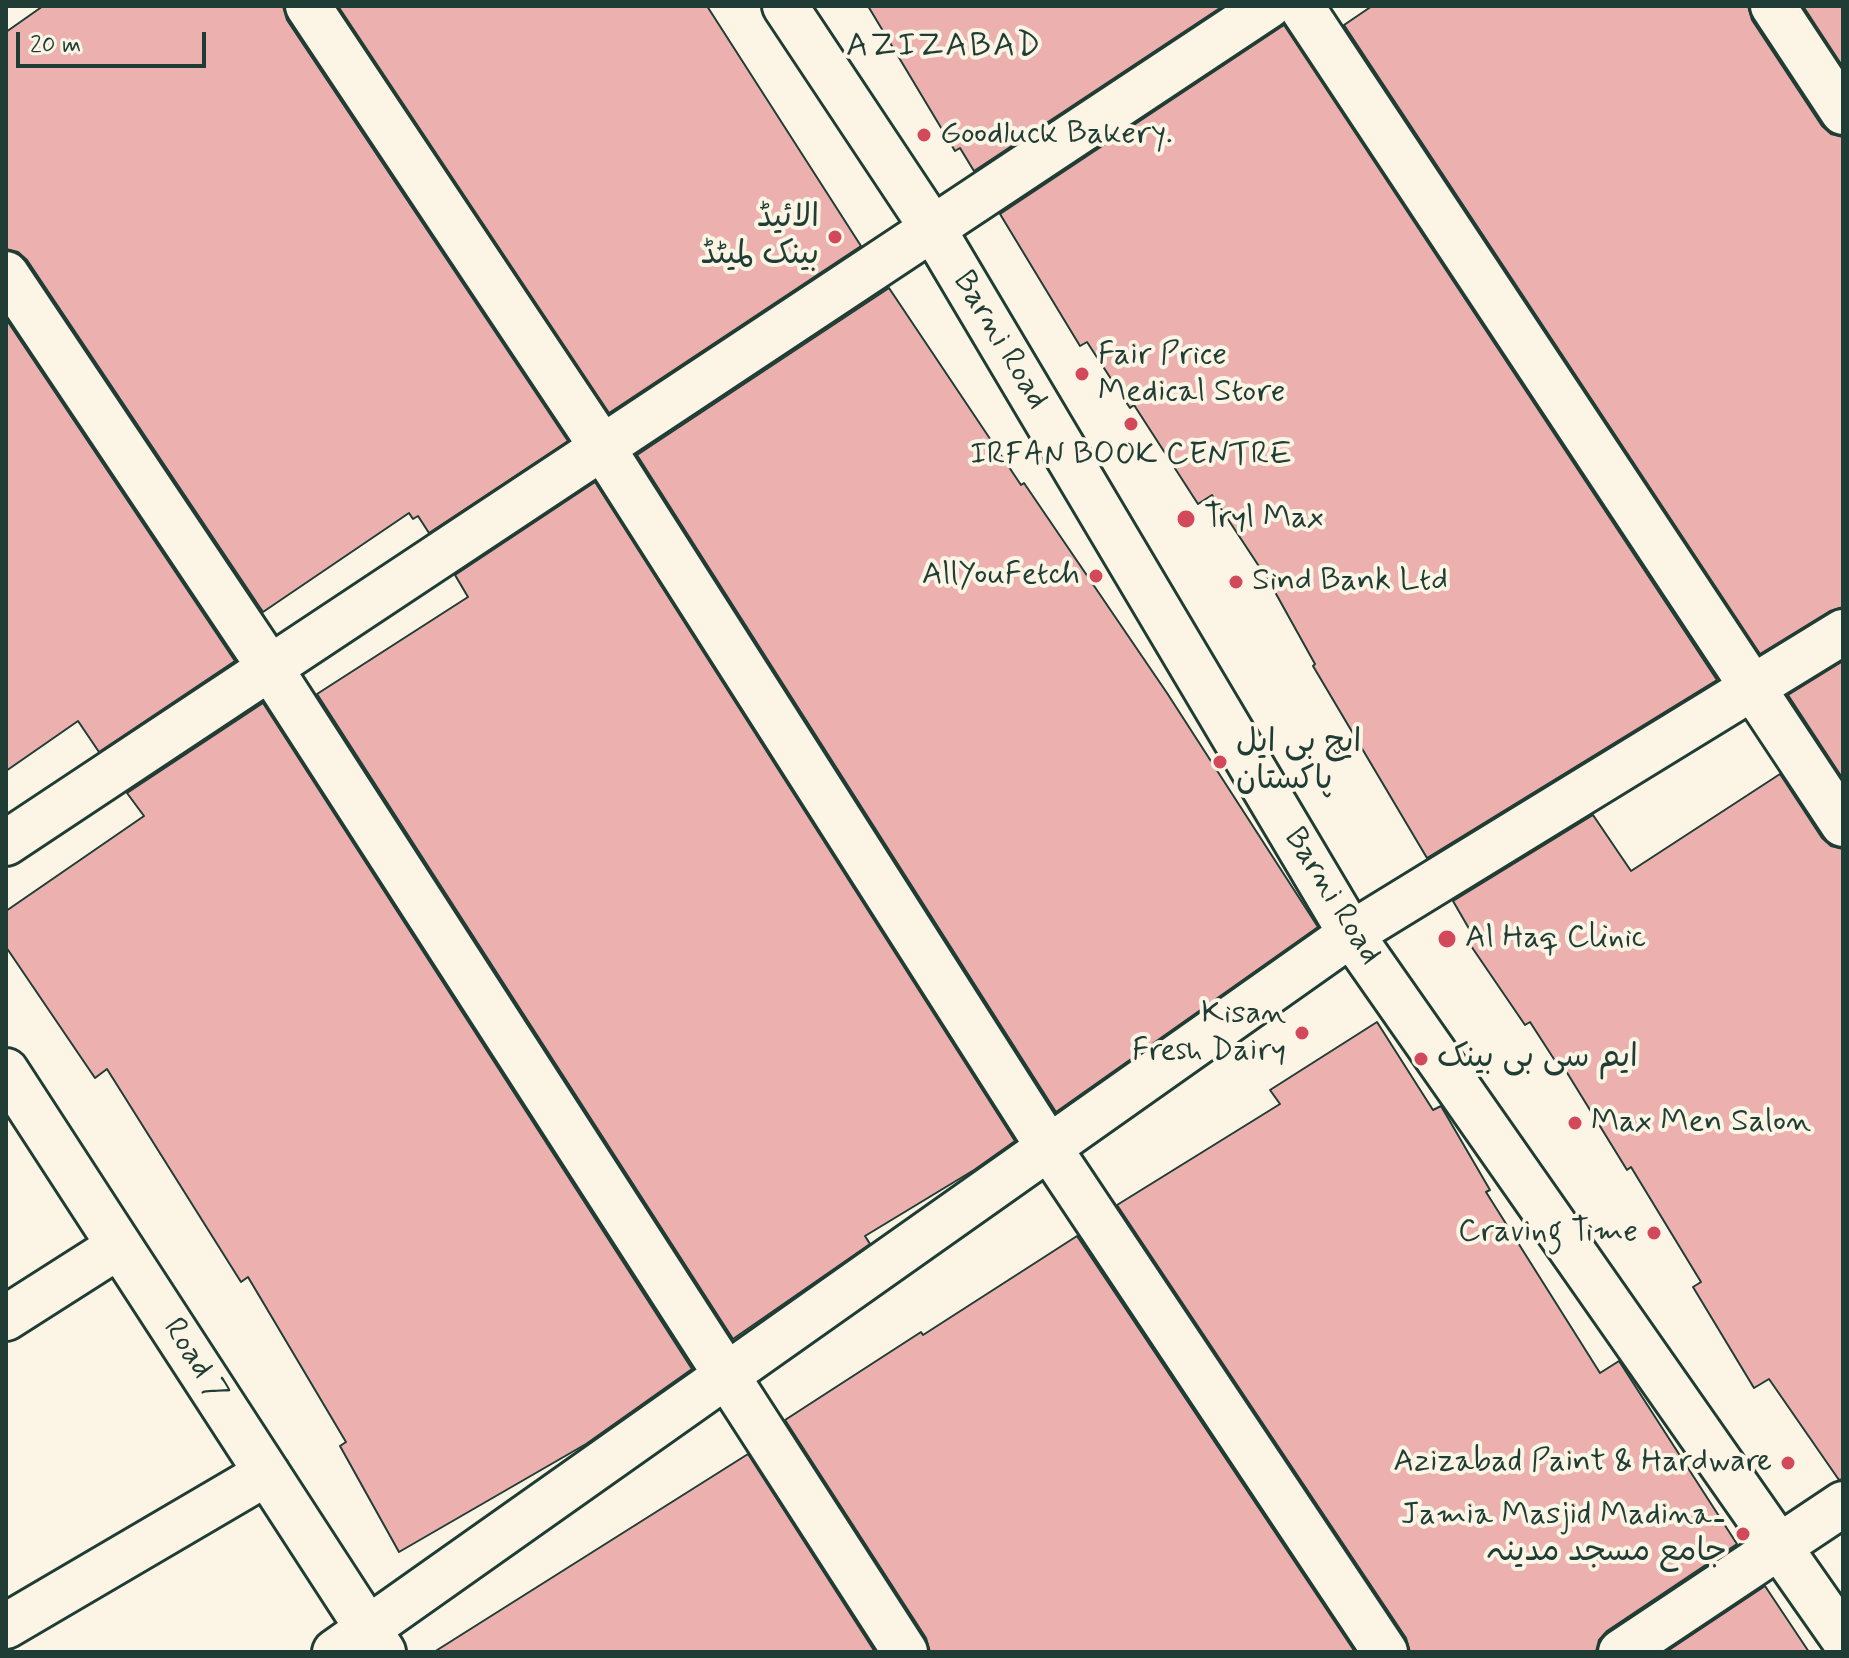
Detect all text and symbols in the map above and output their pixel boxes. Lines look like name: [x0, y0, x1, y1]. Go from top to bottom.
scale bar: [20, 16, 210, 66]
district label: AZIZABAD: [847, 28, 1041, 68]
text: 20 m: [30, 30, 81, 61]
place label: Goodluck Bakery.: [940, 116, 1173, 154]
marker: Goodluck Bakery.: [915, 126, 933, 144]
place label: الائیڈ بینک لمیٹڈ: [700, 200, 819, 275]
marker: الائیڈ بینک لمیٹڈ: [826, 228, 844, 246]
street label: Barni Road: [943, 265, 1055, 417]
place label: Fair Price Medical Store: [1098, 337, 1286, 412]
marker: Fair Price Medical Store: [1073, 365, 1091, 383]
marker: IRFAN BOOK CENTRE: [1122, 415, 1140, 433]
place label: IRFAN BOOK CENTRE: [970, 437, 1292, 475]
place label: Tryl Max: [1204, 500, 1324, 538]
marker: Tryl Max: [1175, 508, 1197, 530]
place label: AllYouFetch: [922, 557, 1080, 595]
place label: Sind Bank Ltd: [1252, 563, 1448, 601]
marker: AllYouFetch: [1087, 567, 1105, 585]
marker: Sind Bank Ltd: [1227, 573, 1245, 591]
place label: ایچ بی ایل پاکستان: [1236, 725, 1361, 800]
marker: ایچ بی ایل پاکستان: [1211, 753, 1229, 771]
street label: Barni Road: [1274, 821, 1388, 973]
place label: Al Haq Clinic: [1465, 920, 1646, 958]
marker: Al Haq Clinic: [1436, 928, 1458, 950]
place label: Kisan Fresh Dairy: [1132, 996, 1286, 1071]
marker: Kisan Fresh Dairy: [1293, 1024, 1311, 1042]
place label: ایم سی بی بینک: [1437, 1040, 1638, 1078]
marker: ایم سی بی بینک: [1412, 1050, 1430, 1068]
place label: Max Men Salon: [1591, 1104, 1811, 1142]
marker: Max Men Salon: [1566, 1114, 1584, 1132]
place label: Craving Time: [1458, 1214, 1638, 1252]
marker: Craving Time: [1645, 1224, 1663, 1242]
street label: Road 7: [153, 1312, 235, 1410]
place label: Azizabad Paint & Hardware: [1393, 1444, 1772, 1482]
marker: Azizabad Paint & Hardware: [1779, 1454, 1797, 1472]
place label: Jamia Masjid Madina۔ جامع مسجد مدینہ: [1401, 1497, 1727, 1572]
marker: Jamia Masjid Madina۔ جامع مسجد مدینہ: [1734, 1525, 1752, 1543]

